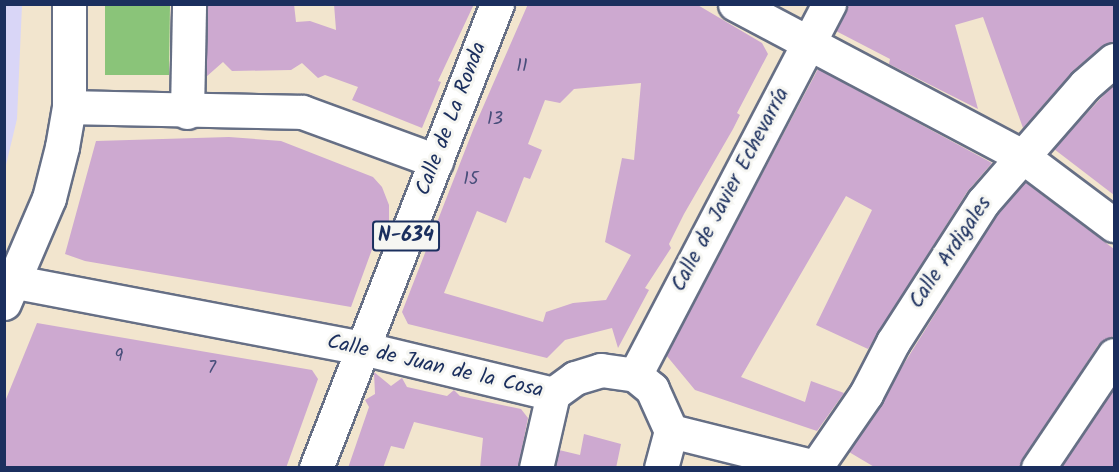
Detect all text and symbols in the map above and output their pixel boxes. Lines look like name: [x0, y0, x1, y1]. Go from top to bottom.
street label: Calle de La Ronda: [411, 39, 493, 199]
house number: 11: [516, 56, 528, 78]
street label: Calle de Javier Echevarría: [667, 84, 795, 296]
house number: 13: [487, 109, 503, 131]
house number: 15: [463, 169, 479, 191]
street label: Calle Ardigales: [904, 192, 998, 314]
road number: N-634: [372, 219, 440, 253]
street label: Calle de Juan de la Cosa: [325, 330, 545, 404]
house number: 9: [115, 346, 123, 368]
house number: 7: [208, 358, 216, 380]

